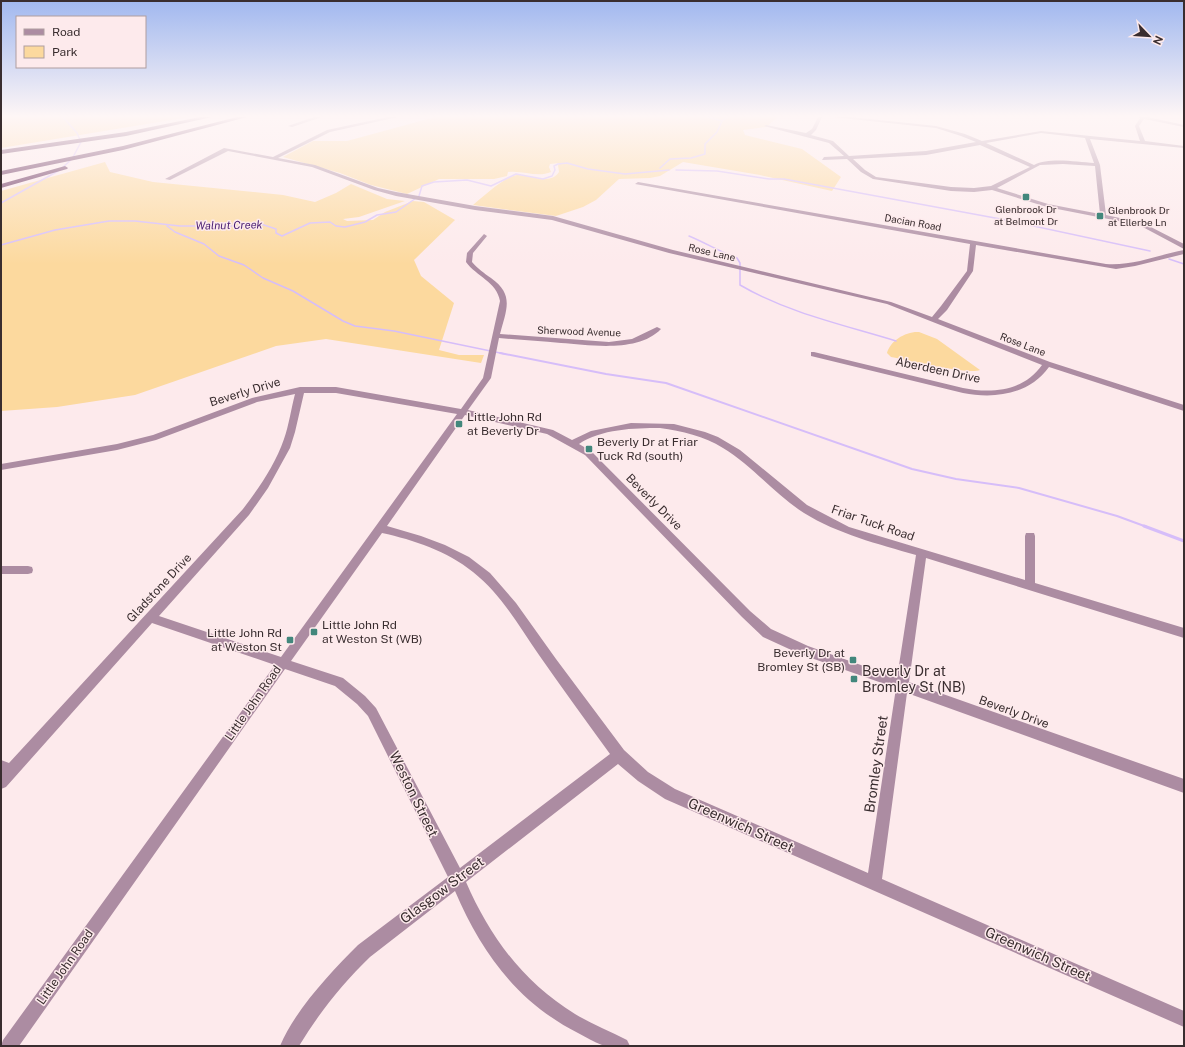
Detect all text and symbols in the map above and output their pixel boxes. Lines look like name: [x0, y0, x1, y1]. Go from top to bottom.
legend: [16, 16, 146, 68]
north arrow: [1129, 16, 1169, 56]
text: Road: [52, 25, 80, 39]
text: N: [1151, 34, 1165, 47]
text: Park: [52, 45, 78, 59]
marker: Glenbrook Dr at Belmont Dr: [1021, 192, 1031, 202]
place label: Glenbrook Dr at Belmont Dr: [994, 203, 1058, 227]
place label: Glenbrook Dr at Ellerbe Ln: [1108, 204, 1170, 228]
street label: Dacian Road: [884, 211, 942, 233]
marker: Glenbrook Dr at Ellerbe Ln: [1095, 211, 1105, 221]
water label: Walnut Creek: [195, 218, 263, 232]
street label: Rose Lane: [687, 241, 737, 263]
street label: Sherwood Avenue: [537, 324, 621, 338]
street label: Rose Lane: [998, 330, 1048, 358]
street label: Aberdeen Drive: [894, 354, 982, 386]
street label: Beverly Drive: [208, 374, 282, 409]
place label: Little John Rd at Beverly Dr: [467, 410, 542, 438]
marker: Little John Rd at Beverly Dr: [454, 419, 464, 429]
place label: Beverly Dr at Friar Tuck Rd (south): [597, 435, 698, 463]
marker: Beverly Dr at Friar Tuck Rd (south): [584, 444, 594, 454]
street label: Beverly Drive: [623, 471, 685, 533]
street label: Friar Tuck Road: [830, 502, 916, 544]
street label: Gladstone Drive: [124, 551, 194, 625]
place label: Little John Rd at Weston St (WB): [322, 618, 423, 646]
place label: Little John Rd at Weston St: [207, 626, 282, 654]
marker: Little John Rd at Weston St (WB): [309, 627, 319, 637]
marker: Little John Rd at Weston St: [285, 635, 295, 645]
place label: Beverly Dr at Bromley St (SB): [757, 646, 845, 674]
marker: Beverly Dr at Bromley St (SB): [848, 655, 858, 665]
street label: Little John Road: [222, 663, 284, 743]
place label: Beverly Dr at Bromley St (NB): [862, 663, 966, 695]
marker: Beverly Dr at Bromley St (NB): [849, 674, 859, 684]
street label: Beverly Drive: [977, 693, 1051, 731]
street label: Bromley Street: [861, 714, 891, 814]
street label: Weston Street: [386, 749, 442, 839]
street label: Greenwich Street: [686, 795, 796, 855]
street label: Glasgow Street: [397, 853, 487, 927]
street label: Greenwich Street: [983, 924, 1093, 984]
street label: Little John Road: [34, 927, 96, 1007]

